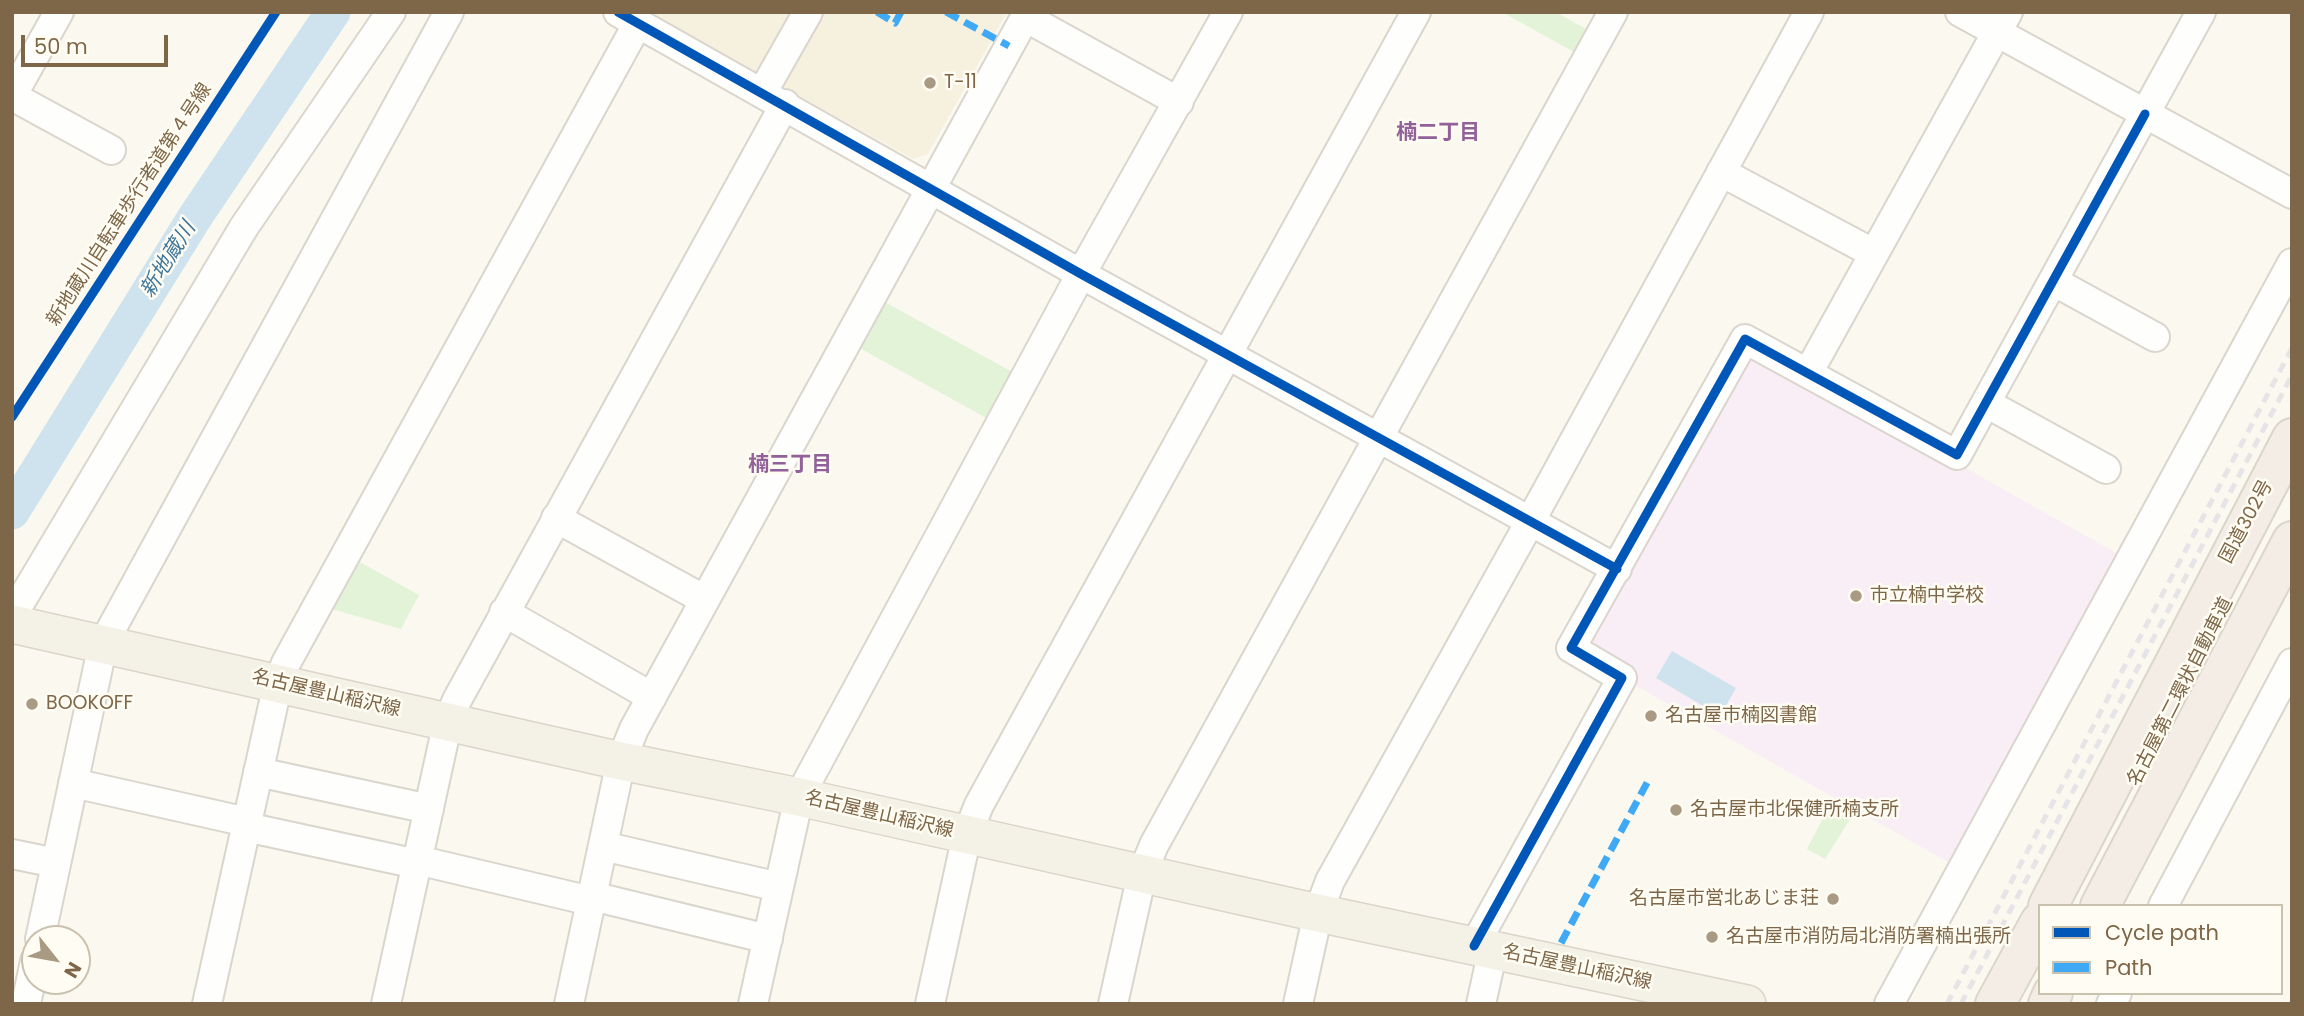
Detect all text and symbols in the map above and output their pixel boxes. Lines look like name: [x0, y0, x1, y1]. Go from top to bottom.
scale bar: [24, 21, 172, 65]
text: 50 m: [34, 32, 88, 61]
place label: T-11: [944, 72, 977, 94]
marker: T-11: [922, 75, 938, 91]
street label: 新地蔵川自転車歩行者道第４号線: [43, 79, 217, 331]
district label: 楠二丁目: [1396, 121, 1480, 147]
water label: 新地蔵川: [136, 218, 202, 302]
district label: 楠三丁目: [748, 453, 832, 479]
street label: 国道302号: [2216, 476, 2278, 568]
place label: 市立楠中学校: [1870, 585, 1984, 607]
marker: 市立楠中学校: [1848, 588, 1864, 604]
street label: 名古屋第二環状自動車道: [2123, 594, 2239, 790]
street label: 名古屋豊山稲沢線: [249, 666, 403, 722]
place label: BOOKOFF: [46, 693, 133, 715]
marker: BOOKOFF: [24, 696, 40, 712]
place label: 名古屋市楠図書館: [1665, 705, 1817, 727]
marker: 名古屋市楠図書館: [1643, 708, 1659, 724]
street label: 名古屋豊山稲沢線: [802, 787, 956, 843]
place label: 名古屋市北保健所楠支所: [1690, 799, 1899, 821]
marker: 名古屋市北保健所楠支所: [1668, 802, 1684, 818]
place label: 名古屋市営北あじま荘: [1629, 888, 1819, 910]
marker: 名古屋市営北あじま荘: [1825, 891, 1841, 907]
legend: [2038, 904, 2283, 995]
text: Cycle path: [2105, 918, 2219, 947]
north arrow: [21, 925, 91, 995]
place label: 名古屋市消防局北消防署楠出張所: [1726, 926, 2011, 948]
marker: 名古屋市消防局北消防署楠出張所: [1704, 929, 1720, 945]
street label: 名古屋豊山稲沢線: [1500, 941, 1654, 995]
text: Path: [2105, 953, 2152, 982]
text: N: [57, 957, 88, 983]

